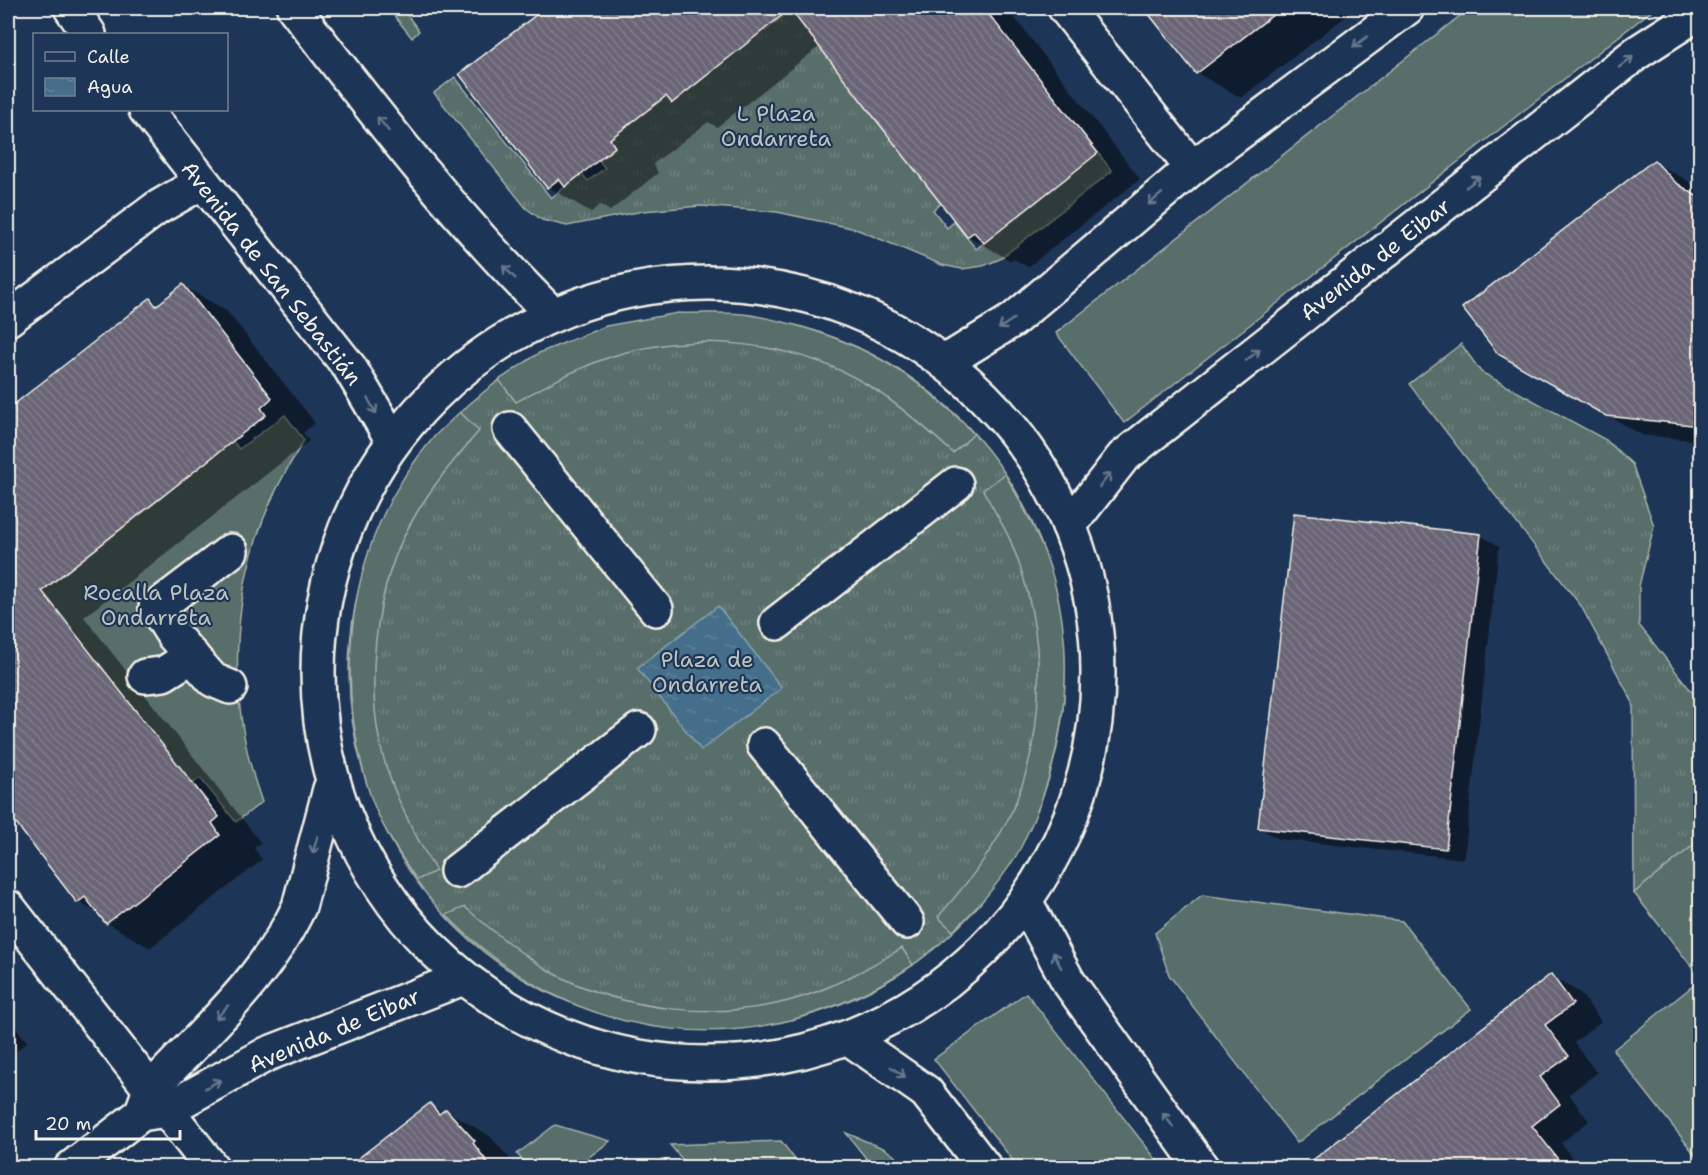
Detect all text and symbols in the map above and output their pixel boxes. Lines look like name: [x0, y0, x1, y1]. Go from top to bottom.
legend: [33, 33, 228, 111]
one-way arrow: [1353, 36, 1369, 49]
text: Calle: [87, 45, 130, 69]
one-way arrow: [1618, 55, 1634, 68]
text: Agua: [87, 75, 132, 99]
park label: L Plaza Ondarreta: [721, 99, 832, 153]
one-way arrow: [377, 116, 390, 132]
street label: Avenida de San Sebastián: [175, 155, 368, 391]
one-way arrow: [1465, 176, 1481, 189]
street label: Avenida de Eibar: [1294, 191, 1457, 327]
one-way arrow: [1148, 192, 1163, 206]
one-way arrow: [502, 265, 517, 280]
one-way arrow: [998, 318, 1015, 330]
one-way arrow: [1245, 348, 1261, 361]
one-way arrow: [366, 397, 378, 414]
one-way arrow: [1098, 472, 1111, 488]
park label: Rocalla Plaza Ondarreta: [83, 578, 229, 632]
park label: Plaza de Ondarreta: [652, 645, 763, 699]
one-way arrow: [309, 836, 321, 855]
one-way arrow: [1051, 952, 1063, 969]
street label: Avenida de Eibar: [244, 981, 424, 1080]
one-way arrow: [215, 1005, 229, 1020]
one-way arrow: [889, 1066, 906, 1078]
one-way arrow: [204, 1078, 221, 1090]
scale bar: [36, 1103, 180, 1141]
text: 20 m: [45, 1112, 91, 1136]
one-way arrow: [1162, 1113, 1174, 1129]

